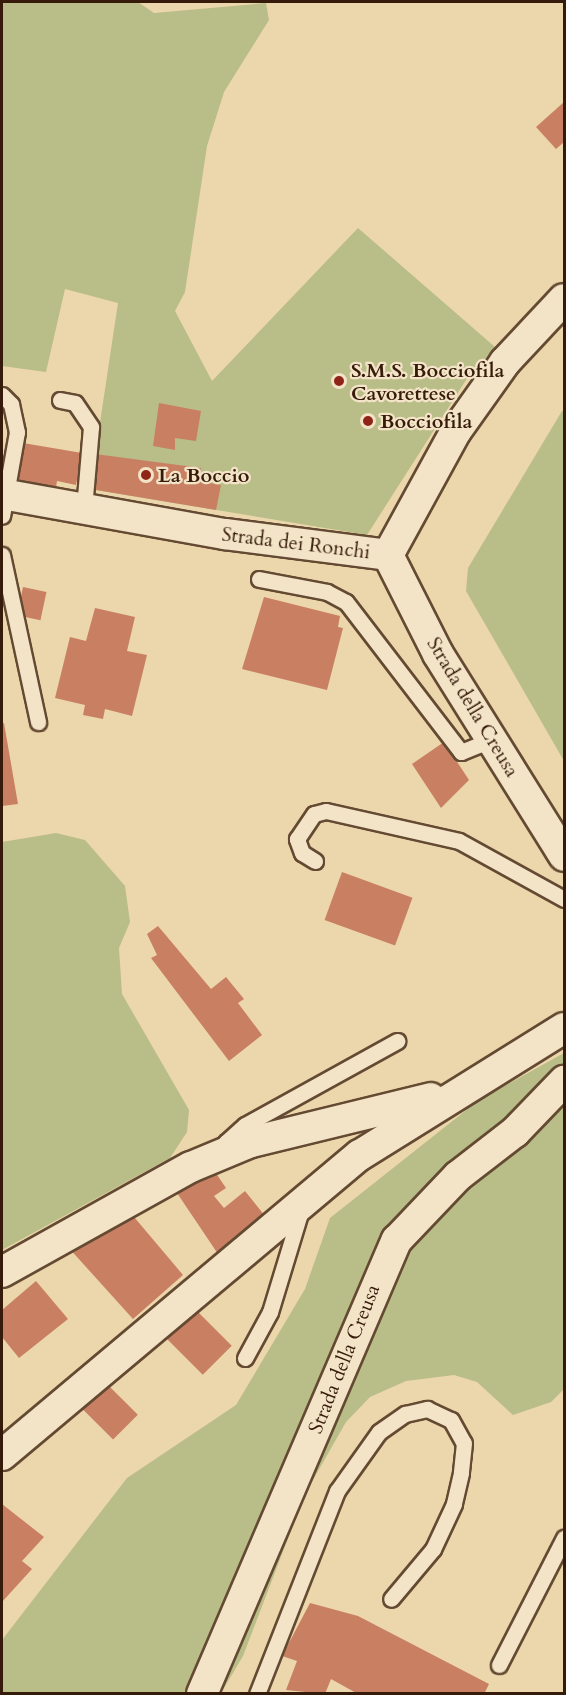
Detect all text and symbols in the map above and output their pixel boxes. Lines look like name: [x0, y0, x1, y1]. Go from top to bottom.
place label: S.M.S. Bocciofila Cavorettese: [351, 358, 504, 405]
marker: S.M.S. Bocciofila Cavorettese: [332, 374, 346, 388]
place label: Bocciofila: [380, 409, 472, 433]
marker: Bocciofila: [361, 414, 375, 428]
place label: La Boccio: [158, 463, 250, 487]
marker: La Boccio: [139, 468, 153, 482]
street label: Strada dei Ronchi: [220, 522, 372, 564]
street label: Strada della Creusa: [422, 633, 524, 781]
street label: Strada della Creusa: [303, 1281, 385, 1437]

